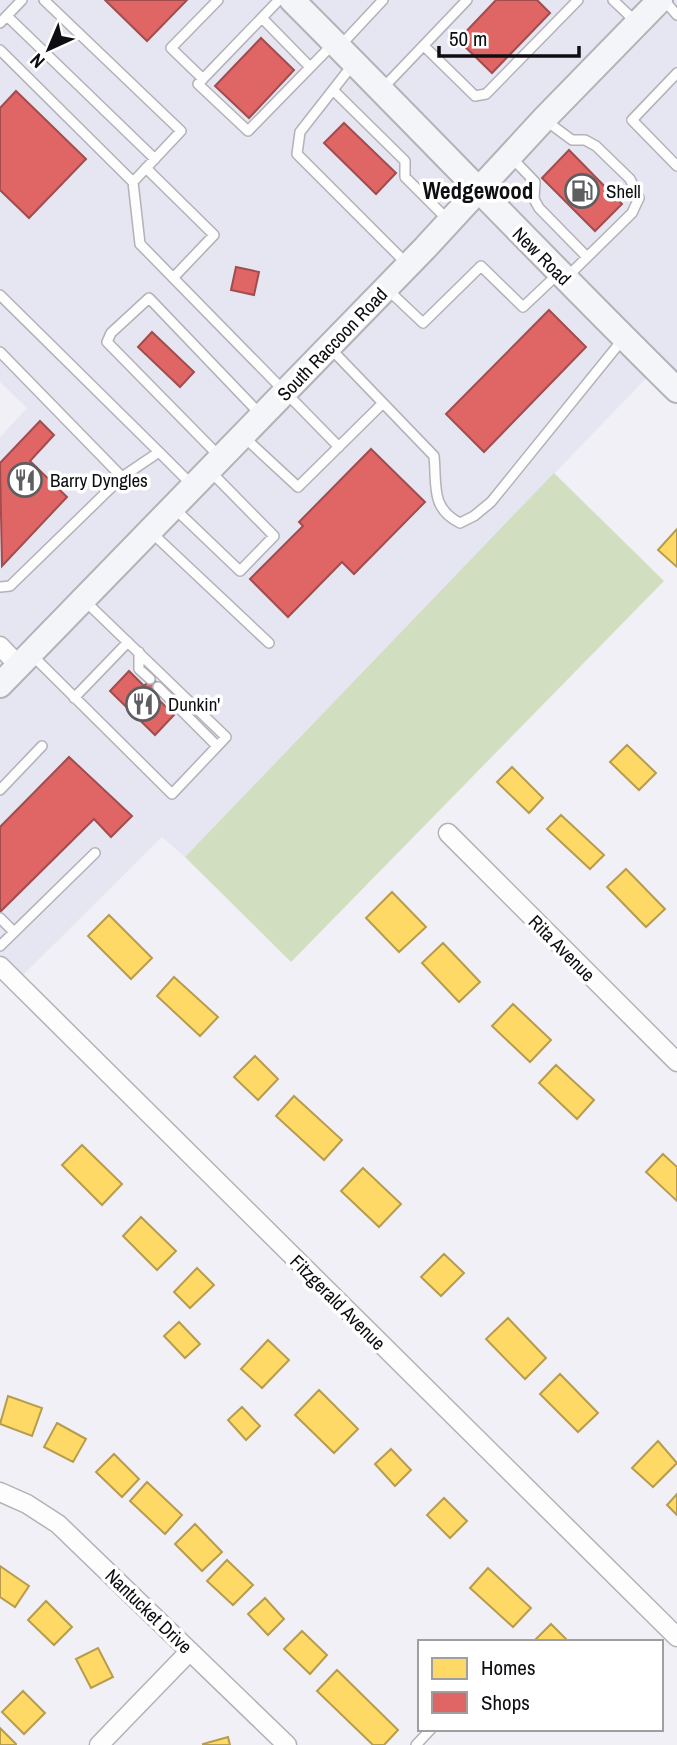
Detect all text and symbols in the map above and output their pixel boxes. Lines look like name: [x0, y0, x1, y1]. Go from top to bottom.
north arrow: [14, 14, 84, 84]
scale bar: [439, 14, 579, 58]
text: 50 m: [449, 24, 487, 53]
text: N: [24, 48, 50, 74]
fuel station icon: Shell: [563, 172, 601, 210]
district label: Wedgewood: [423, 175, 533, 206]
place label: Shell: [606, 178, 641, 204]
street label: New Road: [507, 221, 577, 291]
street label: South Raccoon Road: [271, 282, 393, 406]
restaurant icon: Barry Dyngles: [6, 461, 44, 499]
place label: Barry Dyngles: [50, 467, 148, 493]
restaurant icon: Dunkin': [124, 685, 162, 723]
place label: Dunkin': [168, 691, 220, 717]
street label: Rita Avenue: [523, 909, 601, 987]
street label: Fitzgerald Avenue: [284, 1248, 392, 1356]
street label: Nantucket Drive: [100, 1563, 198, 1659]
legend: [418, 1640, 663, 1731]
text: Homes: [481, 1653, 536, 1682]
text: Shops: [481, 1688, 530, 1717]

